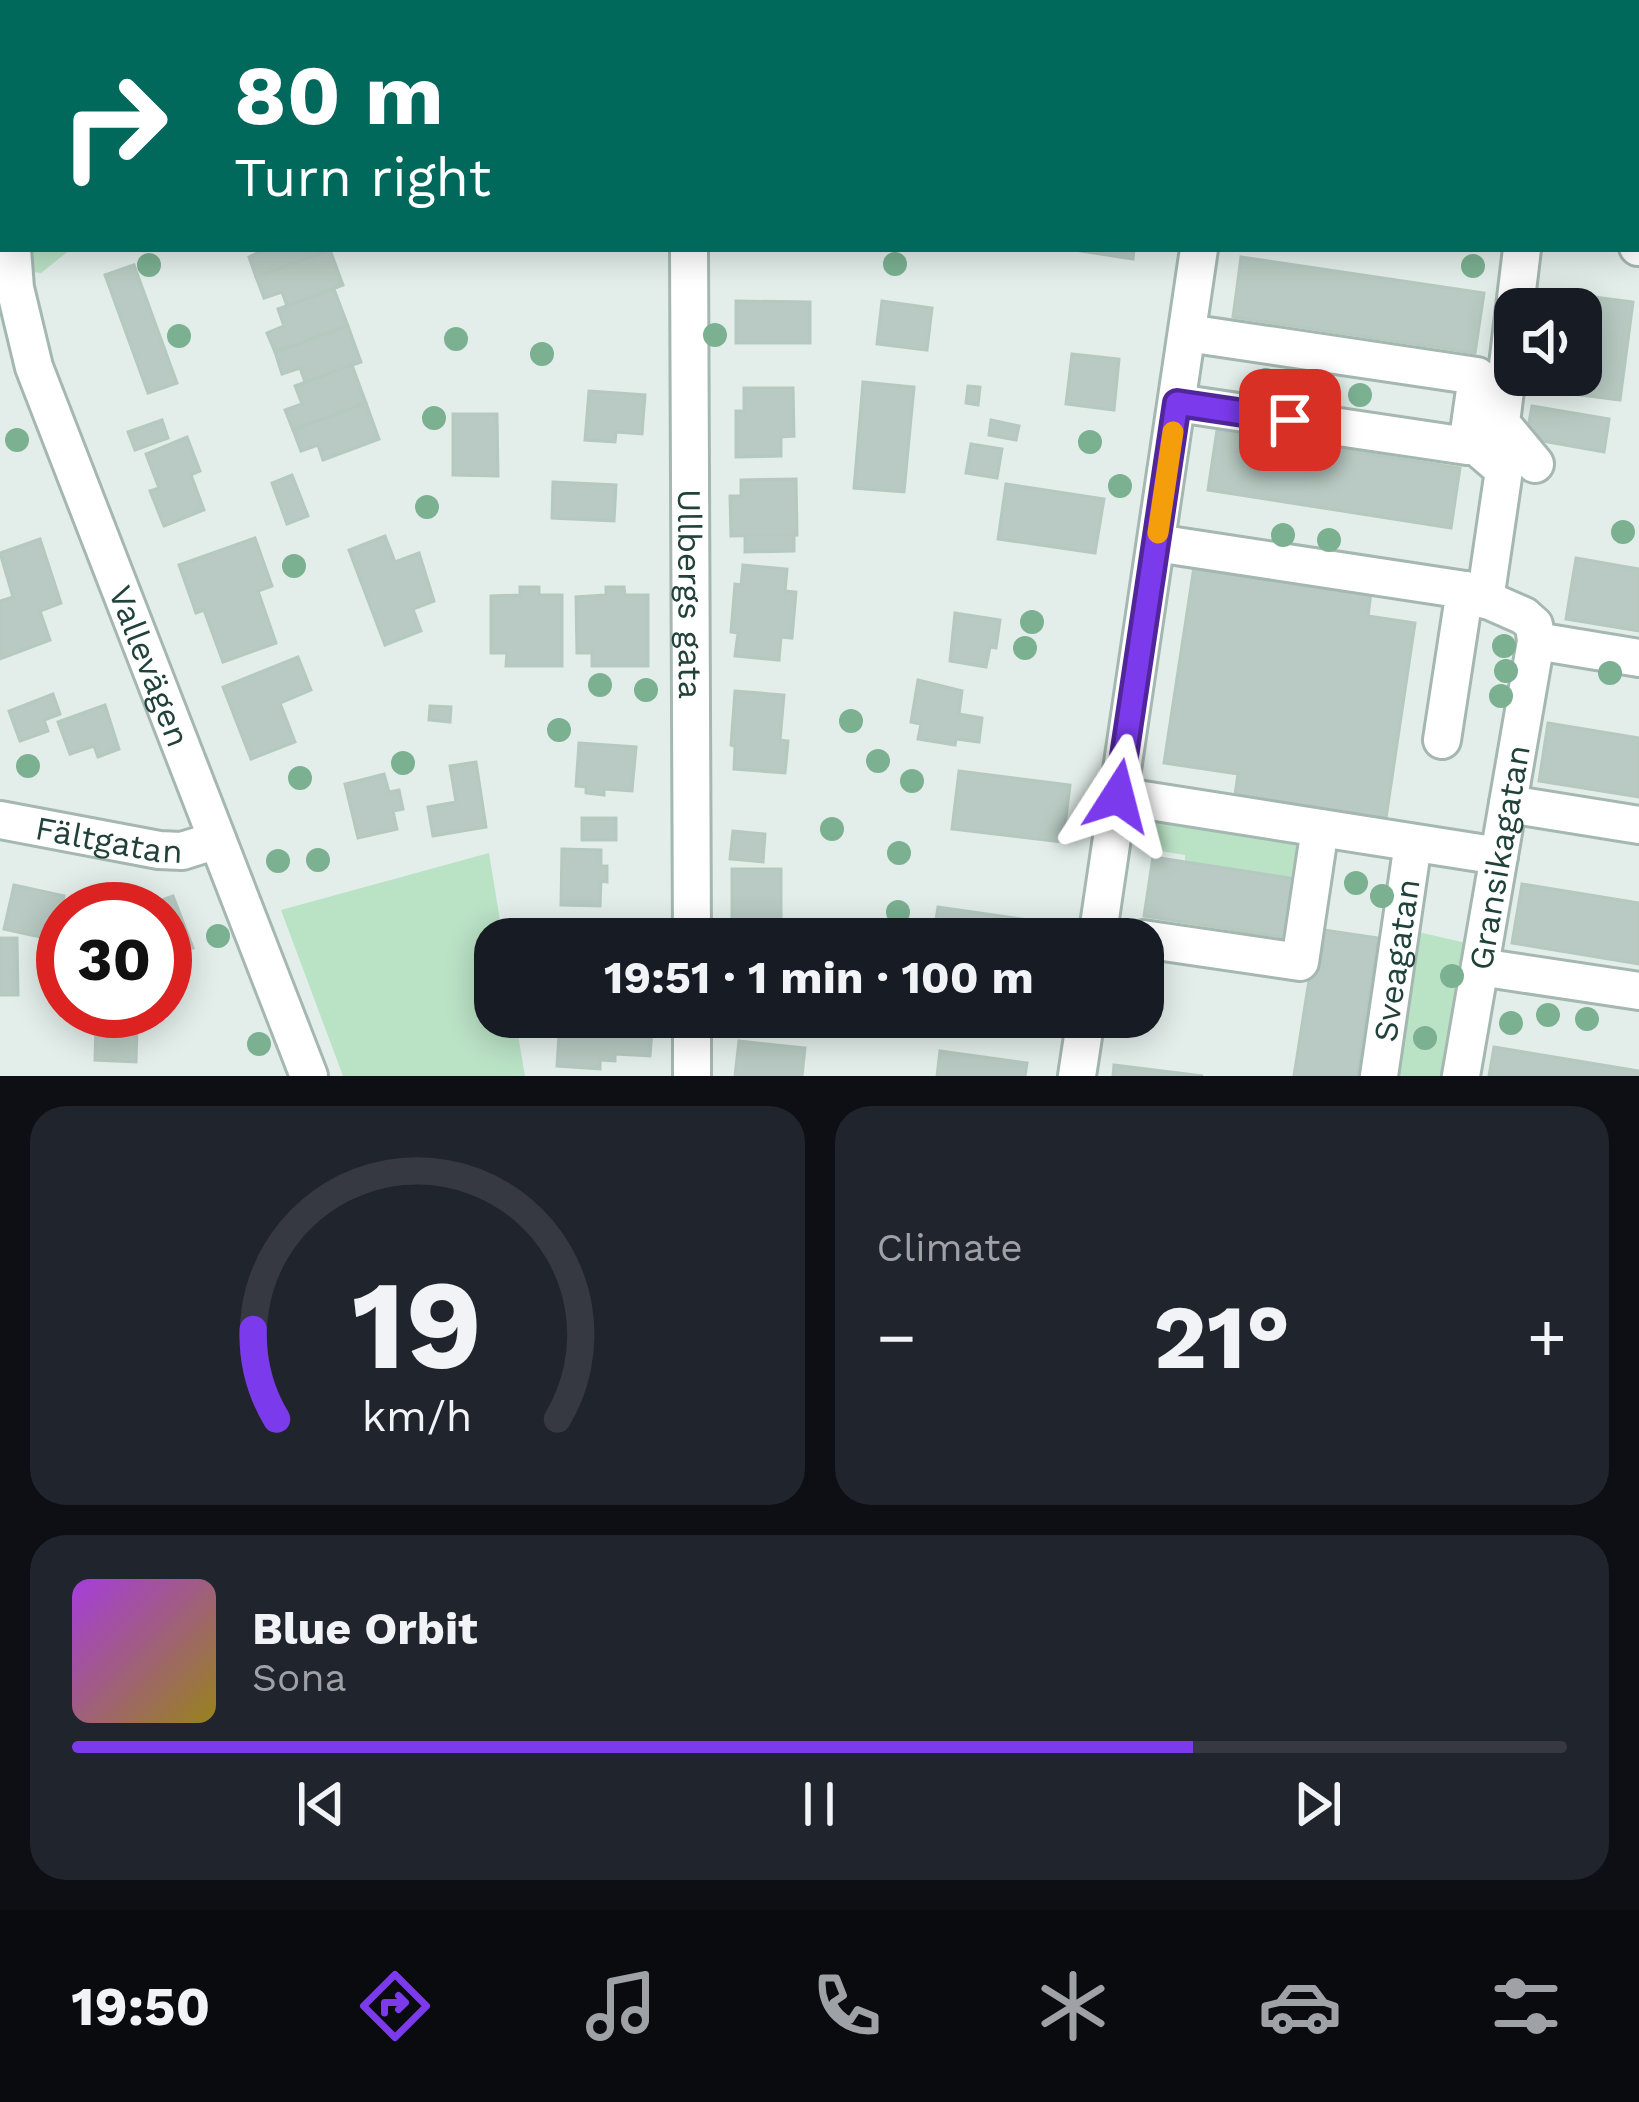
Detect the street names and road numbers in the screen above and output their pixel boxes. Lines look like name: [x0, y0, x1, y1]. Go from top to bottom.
street label: Ullbergs gata: [671, 489, 710, 699]
street label: Vallevägen: [101, 580, 199, 752]
street label: Gransikagatan: [1460, 742, 1537, 973]
street label: Fältgatan: [32, 808, 184, 871]
street label: Sveagatan: [1365, 876, 1427, 1044]

